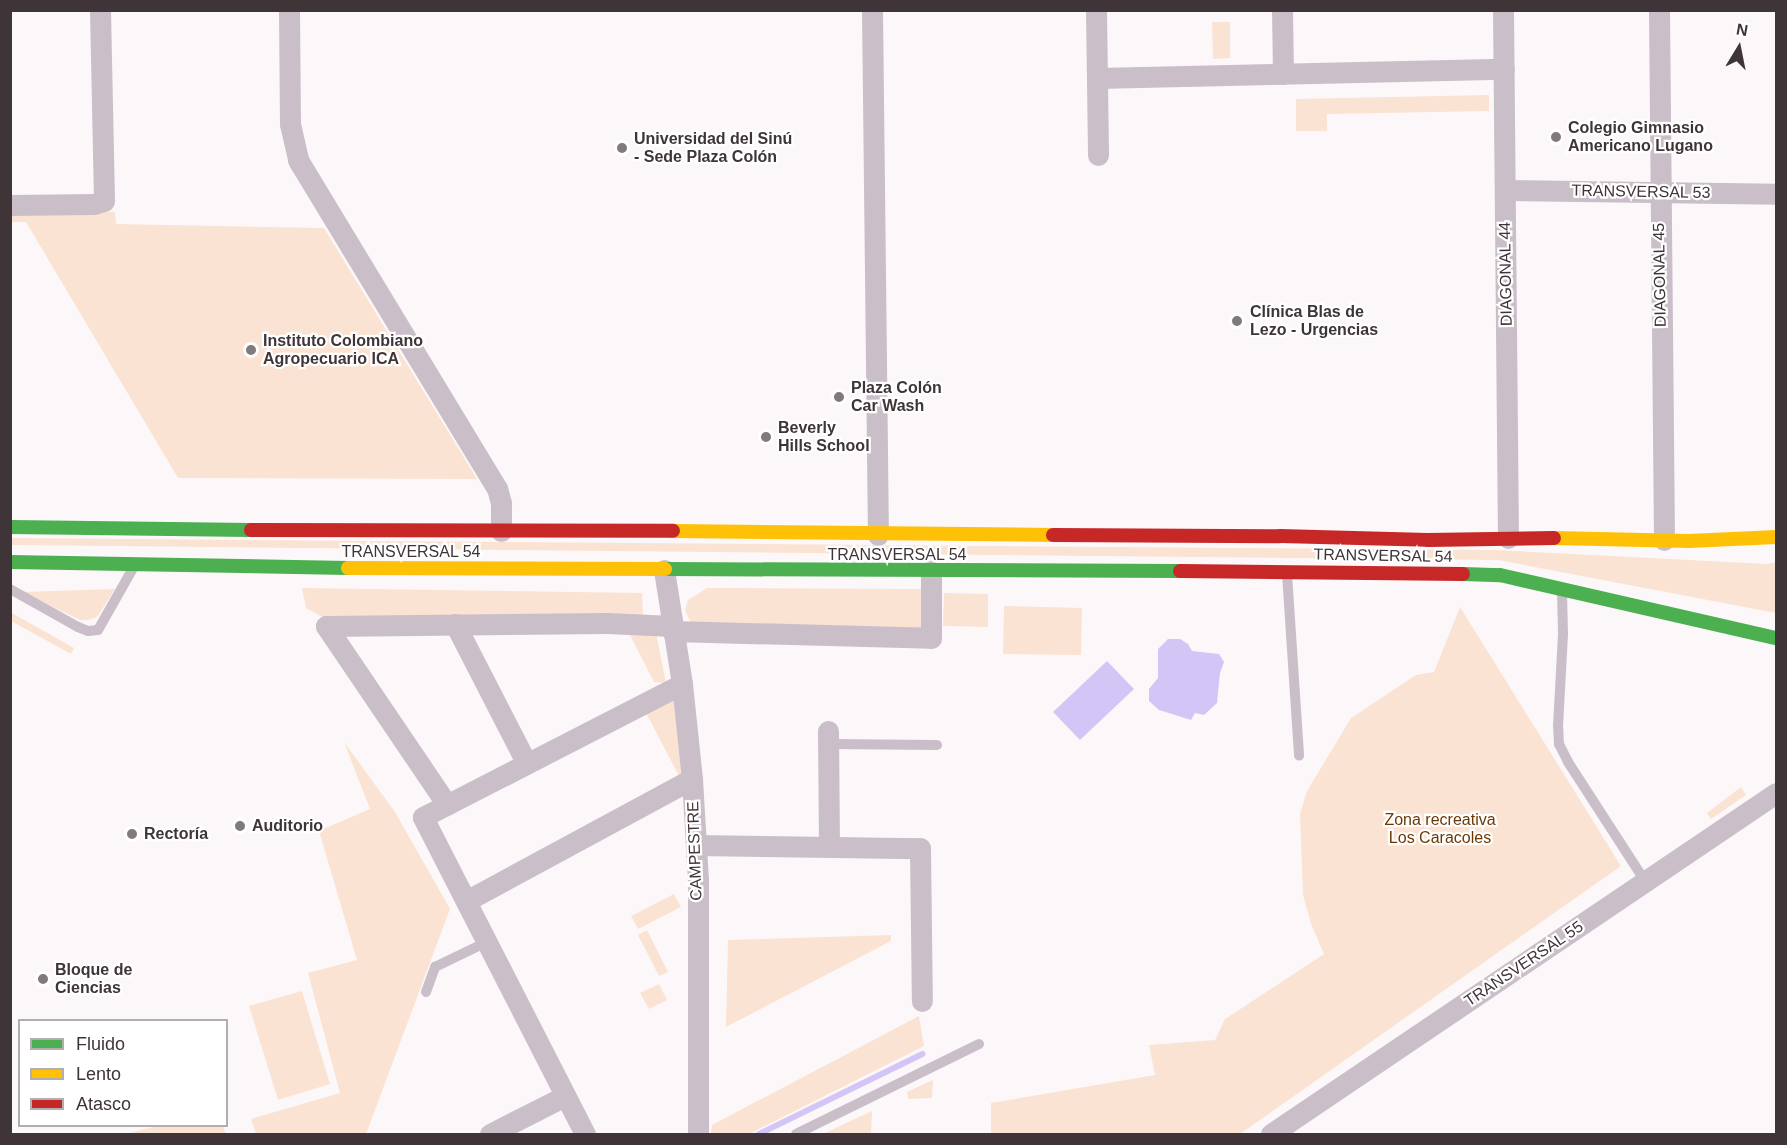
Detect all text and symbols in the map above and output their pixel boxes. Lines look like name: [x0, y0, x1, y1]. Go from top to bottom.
north arrow: [1709, 18, 1769, 78]
text: N: [1735, 20, 1749, 39]
place label: Colegio Gimnasio Americano Lugano: [1568, 118, 1713, 156]
place label: Universidad del Sinú - Sede Plaza Colón: [634, 129, 792, 167]
marker: Colegio Gimnasio Americano Lugano: [1549, 130, 1563, 144]
marker: Universidad del Sinú - Sede Plaza Colón: [615, 141, 629, 155]
street label: TRANSVERSAL 53: [1571, 181, 1711, 203]
street label: DIAGONAL 44: [1495, 221, 1517, 327]
street label: DIAGONAL 45: [1649, 222, 1671, 328]
place label: Clínica Blas de Lezo - Urgencias: [1250, 302, 1378, 340]
marker: Clínica Blas de Lezo - Urgencias: [1228, 312, 1246, 330]
place label: Instituto Colombiano Agropecuario ICA: [263, 331, 423, 369]
marker: Instituto Colombiano Agropecuario ICA: [244, 343, 258, 357]
place label: Plaza Colón Car Wash: [851, 378, 942, 416]
marker: Plaza Colón Car Wash: [832, 390, 846, 404]
place label: Beverly Hills School: [778, 418, 870, 456]
marker: Beverly Hills School: [759, 430, 773, 444]
street label: TRANSVERSAL 54: [341, 542, 481, 562]
street label: TRANSVERSAL 54: [827, 545, 967, 565]
street label: TRANSVERSAL 54: [1313, 545, 1453, 567]
street label: CAMPESTRE: [684, 801, 706, 901]
park label: Zona recreativa Los Caracoles: [1384, 810, 1496, 848]
place label: Auditorio: [252, 816, 323, 836]
marker: Auditorio: [233, 819, 247, 833]
place label: Rectoría: [144, 824, 208, 844]
marker: Rectoría: [125, 827, 139, 841]
street label: TRANSVERSAL 55: [1461, 917, 1587, 1011]
place label: Bloque de Ciencias: [55, 960, 132, 998]
marker: Bloque de Ciencias: [36, 972, 50, 986]
legend: [18, 1019, 228, 1127]
text: Fluido: [76, 1034, 125, 1054]
text: Lento: [76, 1064, 121, 1084]
text: Atasco: [76, 1094, 131, 1114]

